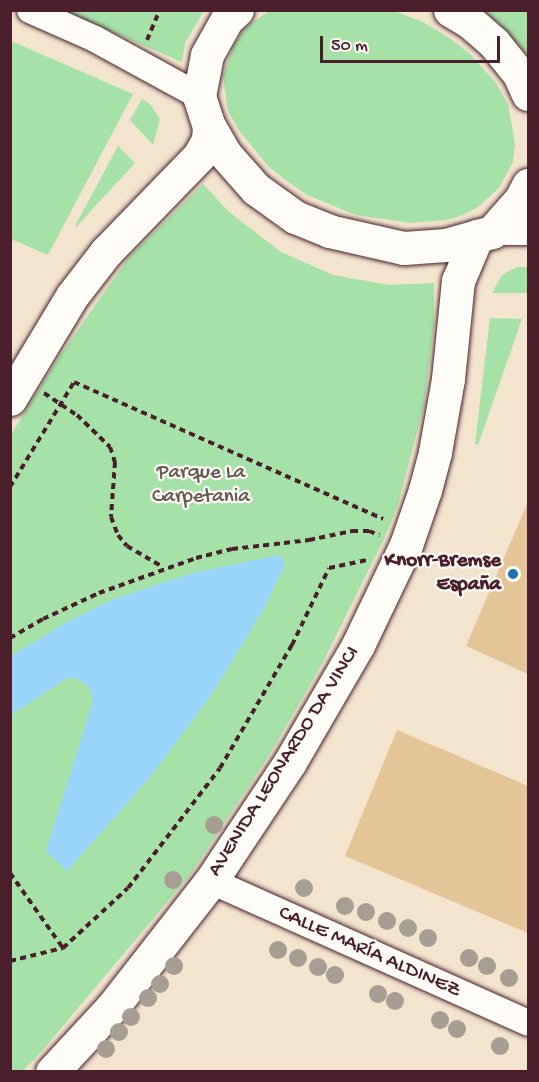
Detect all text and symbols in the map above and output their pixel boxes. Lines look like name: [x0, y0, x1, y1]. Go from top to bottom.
scale bar: [323, 24, 503, 62]
text: 50 m: [331, 36, 368, 57]
park label: Parque La Carpetania: [152, 461, 250, 511]
place label: Knorr-Bremse España: [385, 549, 501, 599]
marker: Knorr-Bremse España: [506, 567, 520, 581]
street label: AVENIDA LEONARDO DA VINCI: [204, 642, 366, 882]
street label: CALLE MARÍA ALDINEZ: [274, 901, 464, 1005]

